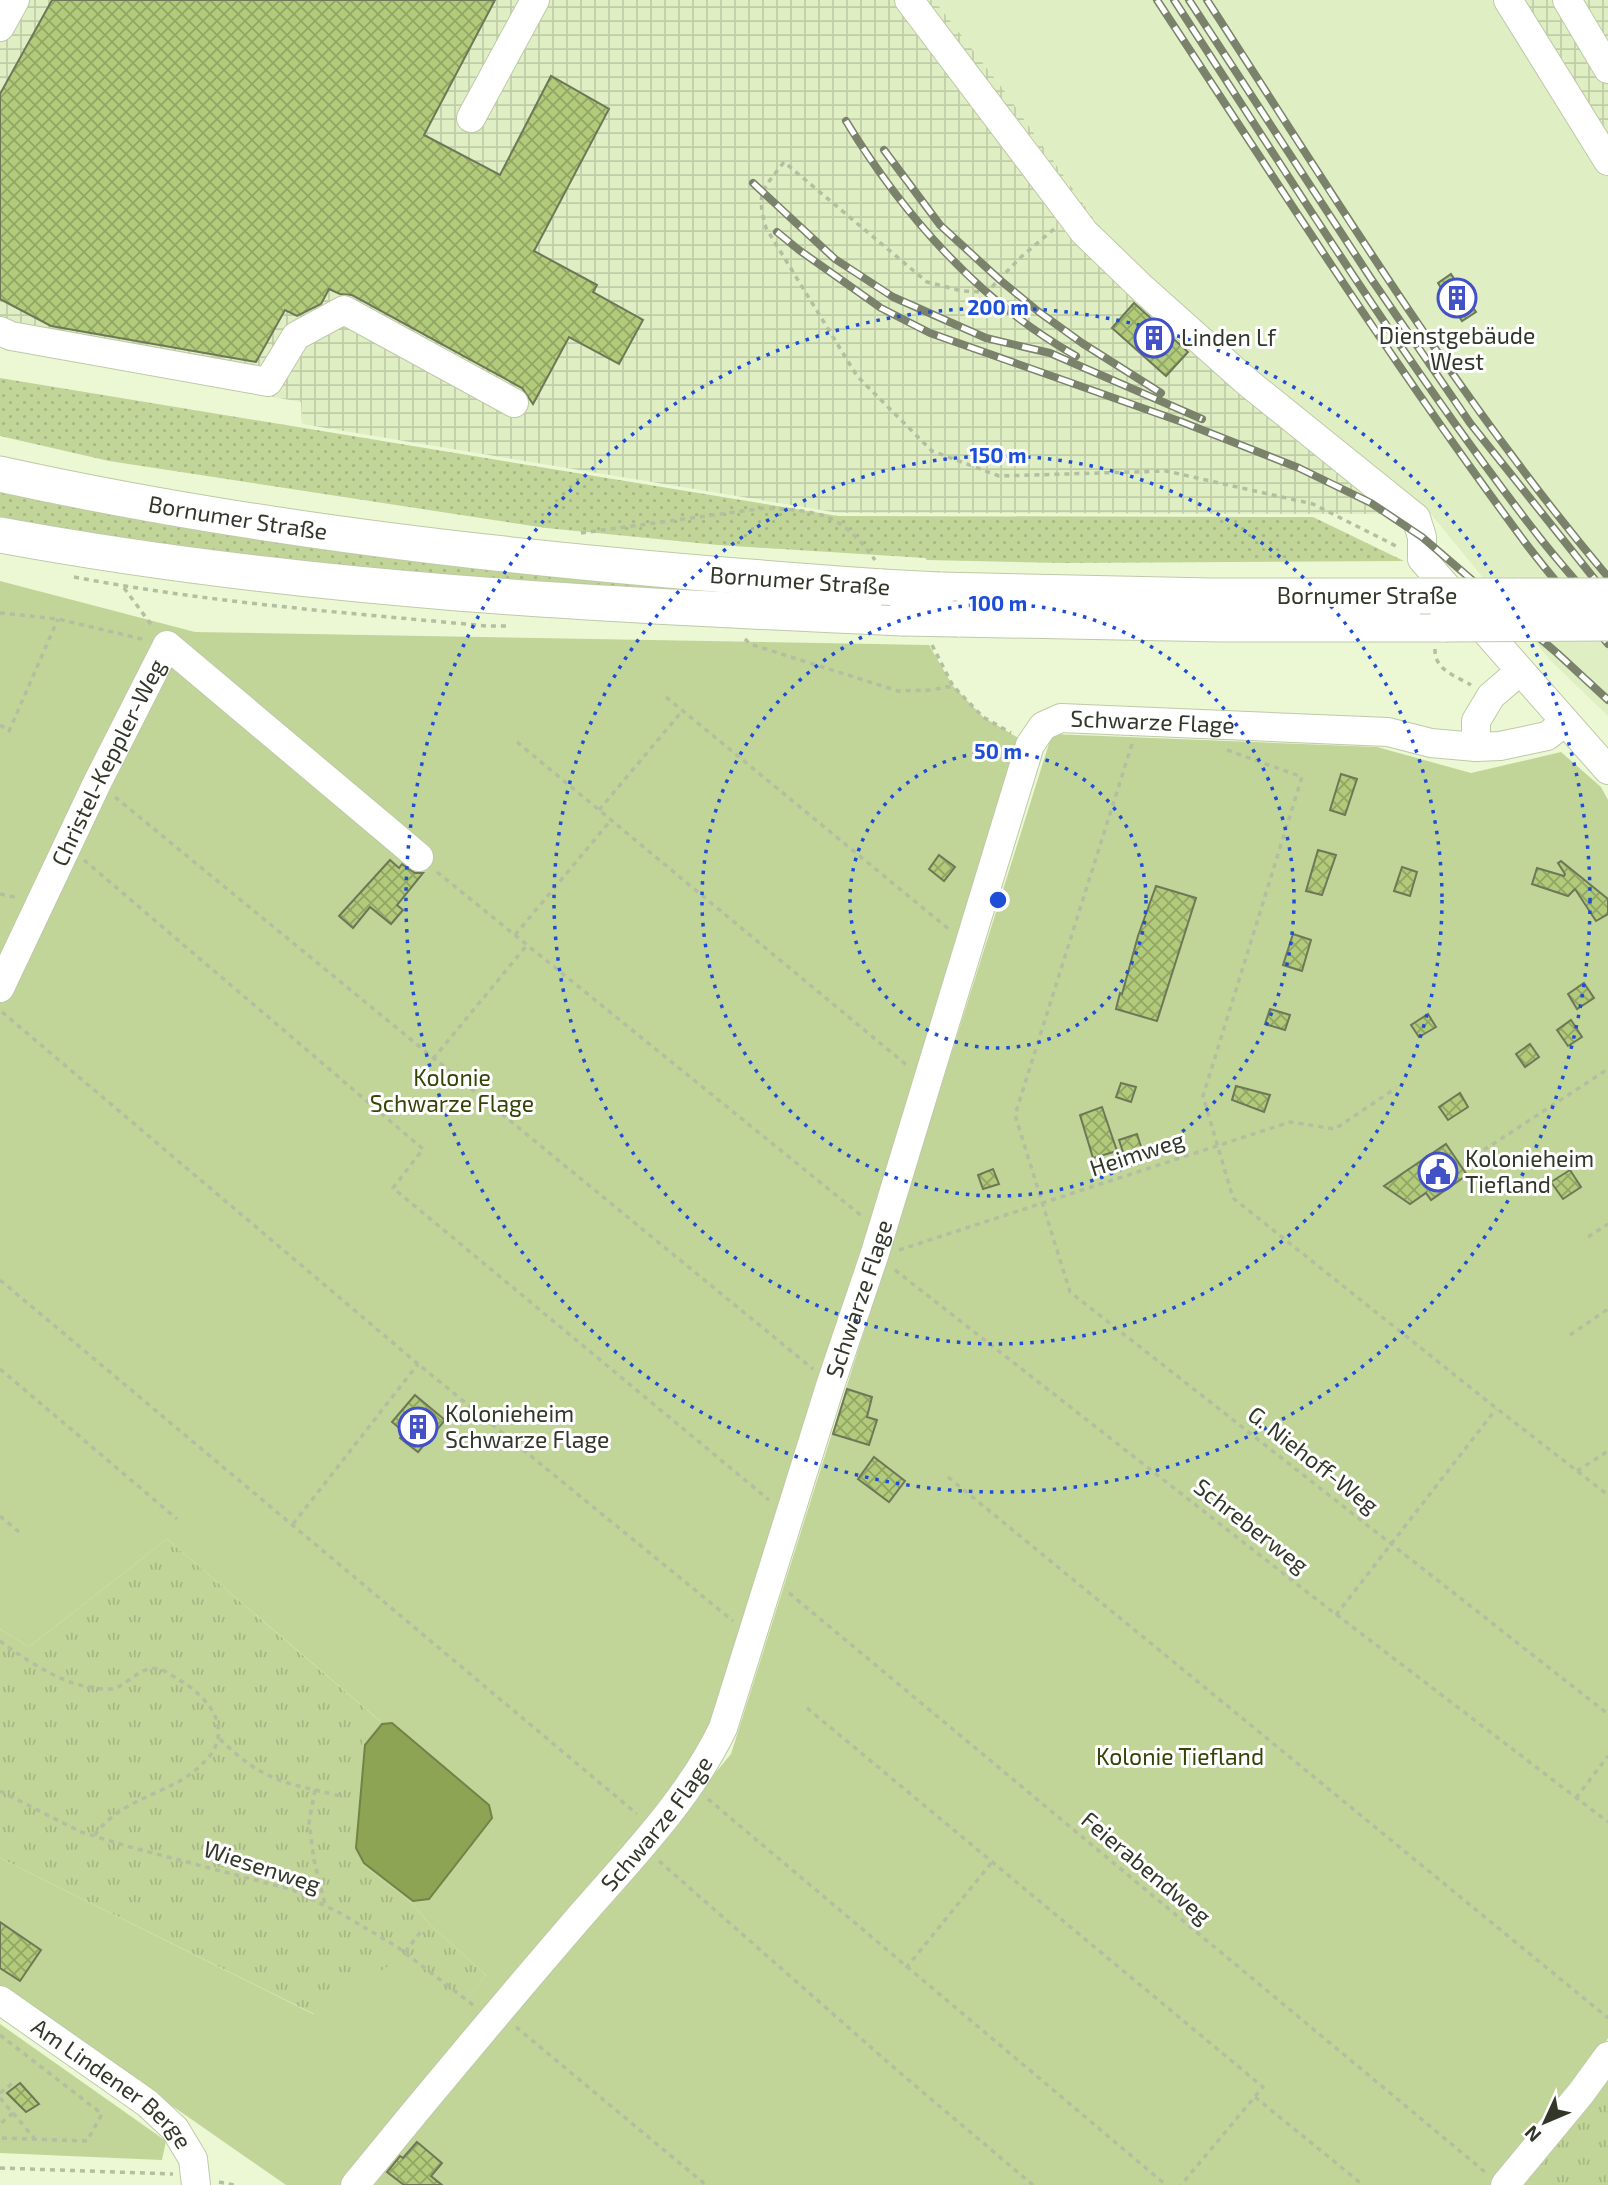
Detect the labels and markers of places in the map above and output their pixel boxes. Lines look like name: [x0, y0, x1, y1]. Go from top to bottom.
building icon: Dienstgebäude West: [1436, 277, 1478, 319]
building icon: Linden Lf: [1133, 317, 1175, 359]
place label: Dienstgebäude West: [1379, 321, 1535, 375]
place label: Linden Lf: [1181, 323, 1277, 351]
centre of rings: [986, 888, 1010, 912]
place label: Kolonieheim Tiefland: [1465, 1144, 1594, 1198]
public building icon: Kolonieheim Tiefland: [1417, 1151, 1459, 1193]
place label: Kolonieheim Schwarze Flage: [445, 1399, 609, 1453]
building icon: Kolonieheim Schwarze Flage: [397, 1406, 439, 1448]

